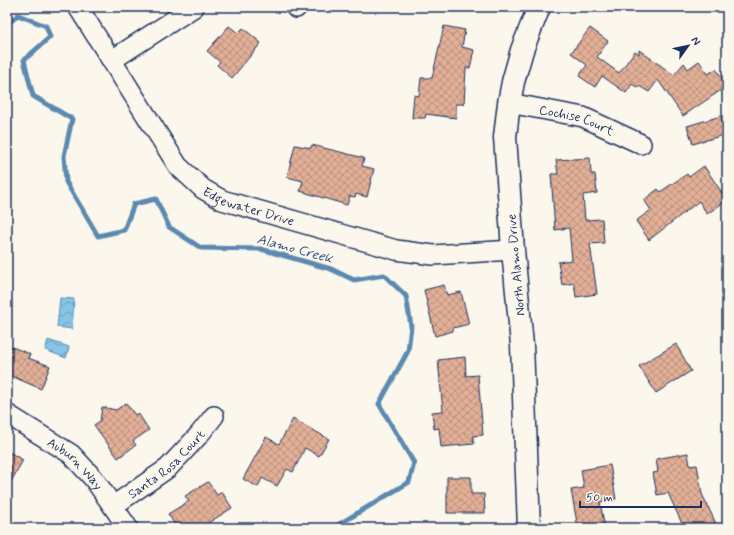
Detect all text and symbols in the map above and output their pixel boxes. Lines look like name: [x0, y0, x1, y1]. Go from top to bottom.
north arrow: [668, 26, 708, 66]
text: N: [688, 34, 703, 48]
street label: Cochise Court: [537, 102, 617, 140]
street label: Edgewater Drive: [199, 184, 296, 230]
street label: North Alamo Drive: [504, 213, 529, 317]
water label: Alamo Creek: [255, 230, 336, 268]
street label: Santa Rosa Court: [125, 427, 210, 503]
street label: Auburn Way: [44, 434, 106, 494]
scale bar: [580, 483, 701, 509]
text: 50 m: [586, 490, 613, 506]

